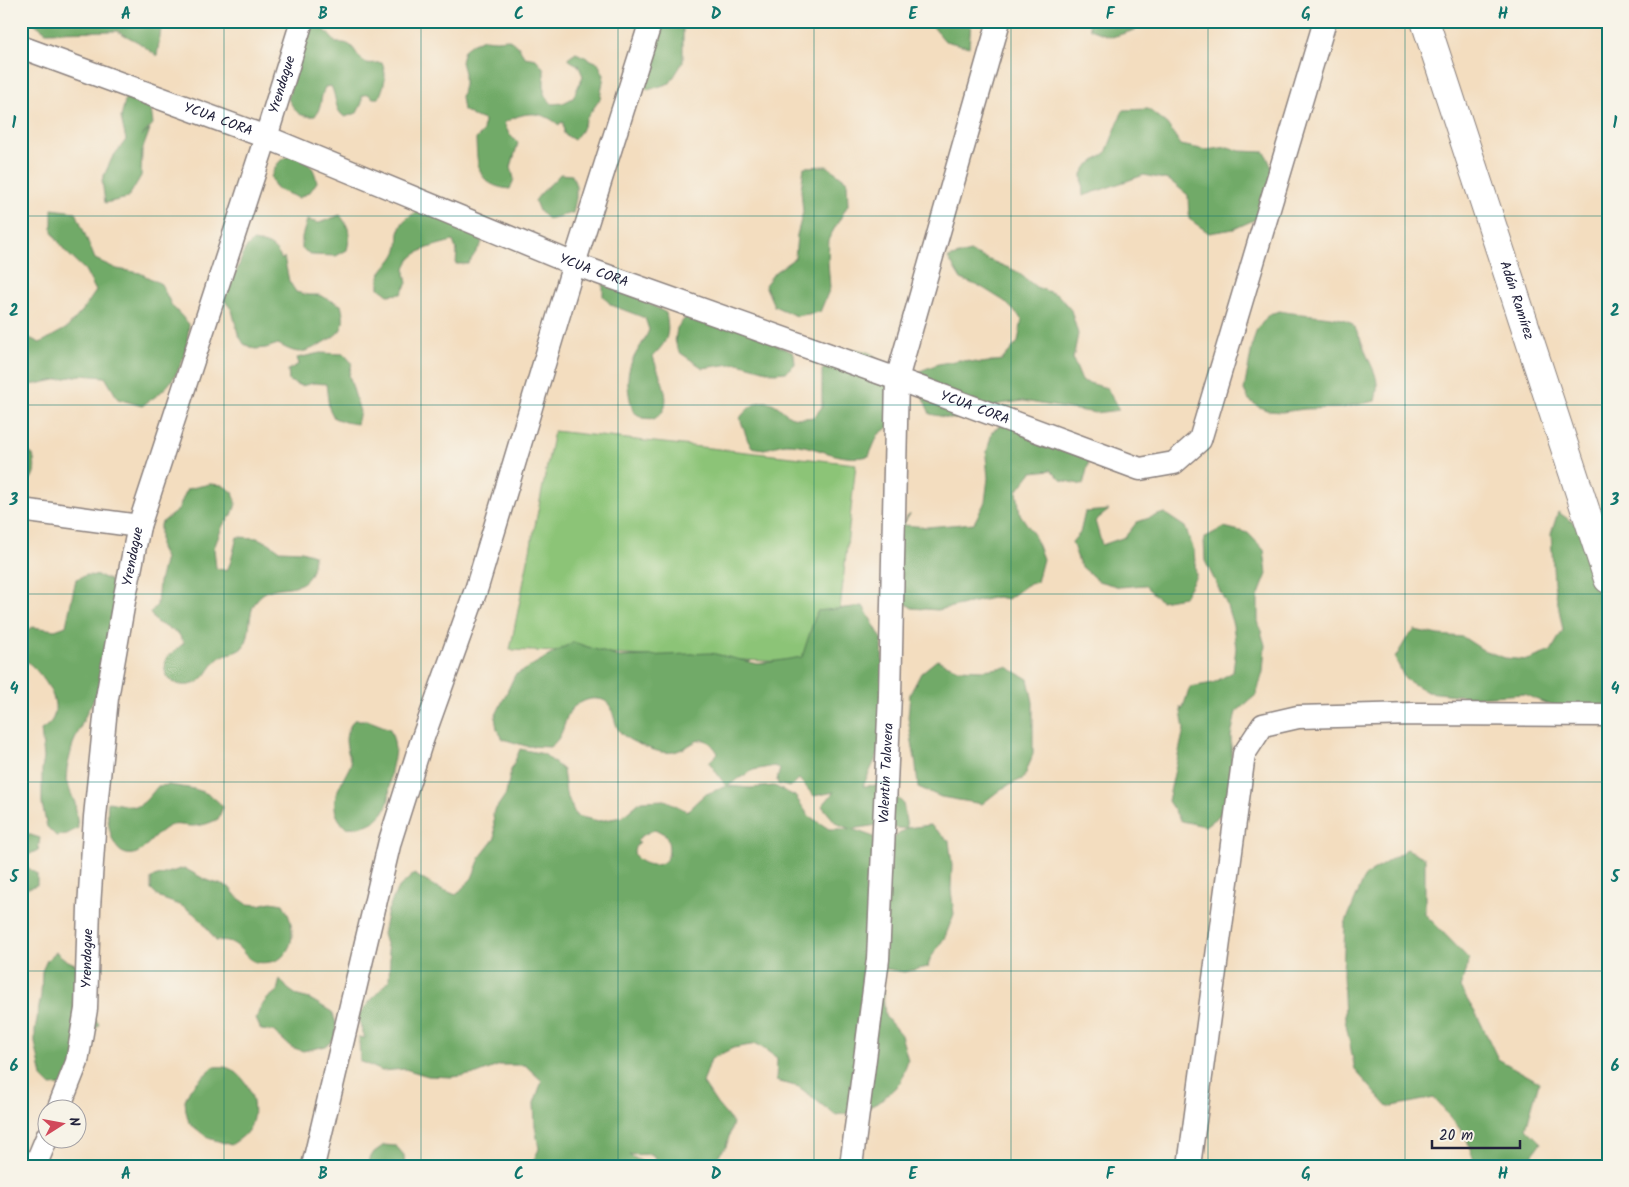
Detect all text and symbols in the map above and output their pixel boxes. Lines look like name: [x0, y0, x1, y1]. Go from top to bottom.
text: A: [121, 2, 131, 27]
text: B: [318, 2, 328, 27]
text: C: [514, 2, 524, 27]
text: D: [711, 2, 722, 27]
text: E: [909, 2, 919, 27]
text: F: [1106, 2, 1116, 27]
text: G: [1301, 2, 1311, 27]
text: H: [1498, 2, 1508, 27]
street label: Yrendague: [263, 52, 302, 117]
street label: YCUA CORA: [180, 97, 256, 142]
text: 1: [12, 111, 17, 136]
text: 1: [1613, 111, 1618, 136]
street label: YCUA CORA: [555, 248, 632, 294]
street label: Adán Ramírez: [1493, 258, 1540, 343]
text: 2: [9, 299, 19, 324]
text: 2: [1610, 299, 1620, 324]
street label: YCUA CORA: [937, 385, 1013, 431]
text: 3: [9, 488, 19, 513]
text: 3: [1610, 488, 1620, 513]
street label: Yrendague: [116, 524, 150, 588]
text: 4: [10, 677, 19, 702]
text: 4: [1611, 677, 1620, 702]
street label: Valentin Talavera: [873, 722, 900, 824]
text: 5: [9, 865, 20, 890]
text: 5: [1610, 865, 1621, 890]
street label: Yrendague: [76, 928, 99, 989]
text: 6: [10, 1054, 19, 1079]
text: 6: [1611, 1054, 1620, 1079]
north arrow: [38, 1100, 88, 1150]
text: N: [62, 1115, 85, 1128]
scale bar: [1432, 1117, 1519, 1149]
text: 20 m: [1439, 1124, 1473, 1148]
text: A: [121, 1162, 131, 1187]
text: B: [318, 1162, 328, 1187]
text: C: [514, 1162, 524, 1187]
text: D: [711, 1162, 722, 1187]
text: E: [909, 1162, 919, 1187]
text: F: [1106, 1162, 1116, 1187]
text: G: [1301, 1162, 1311, 1187]
text: H: [1498, 1162, 1508, 1187]

